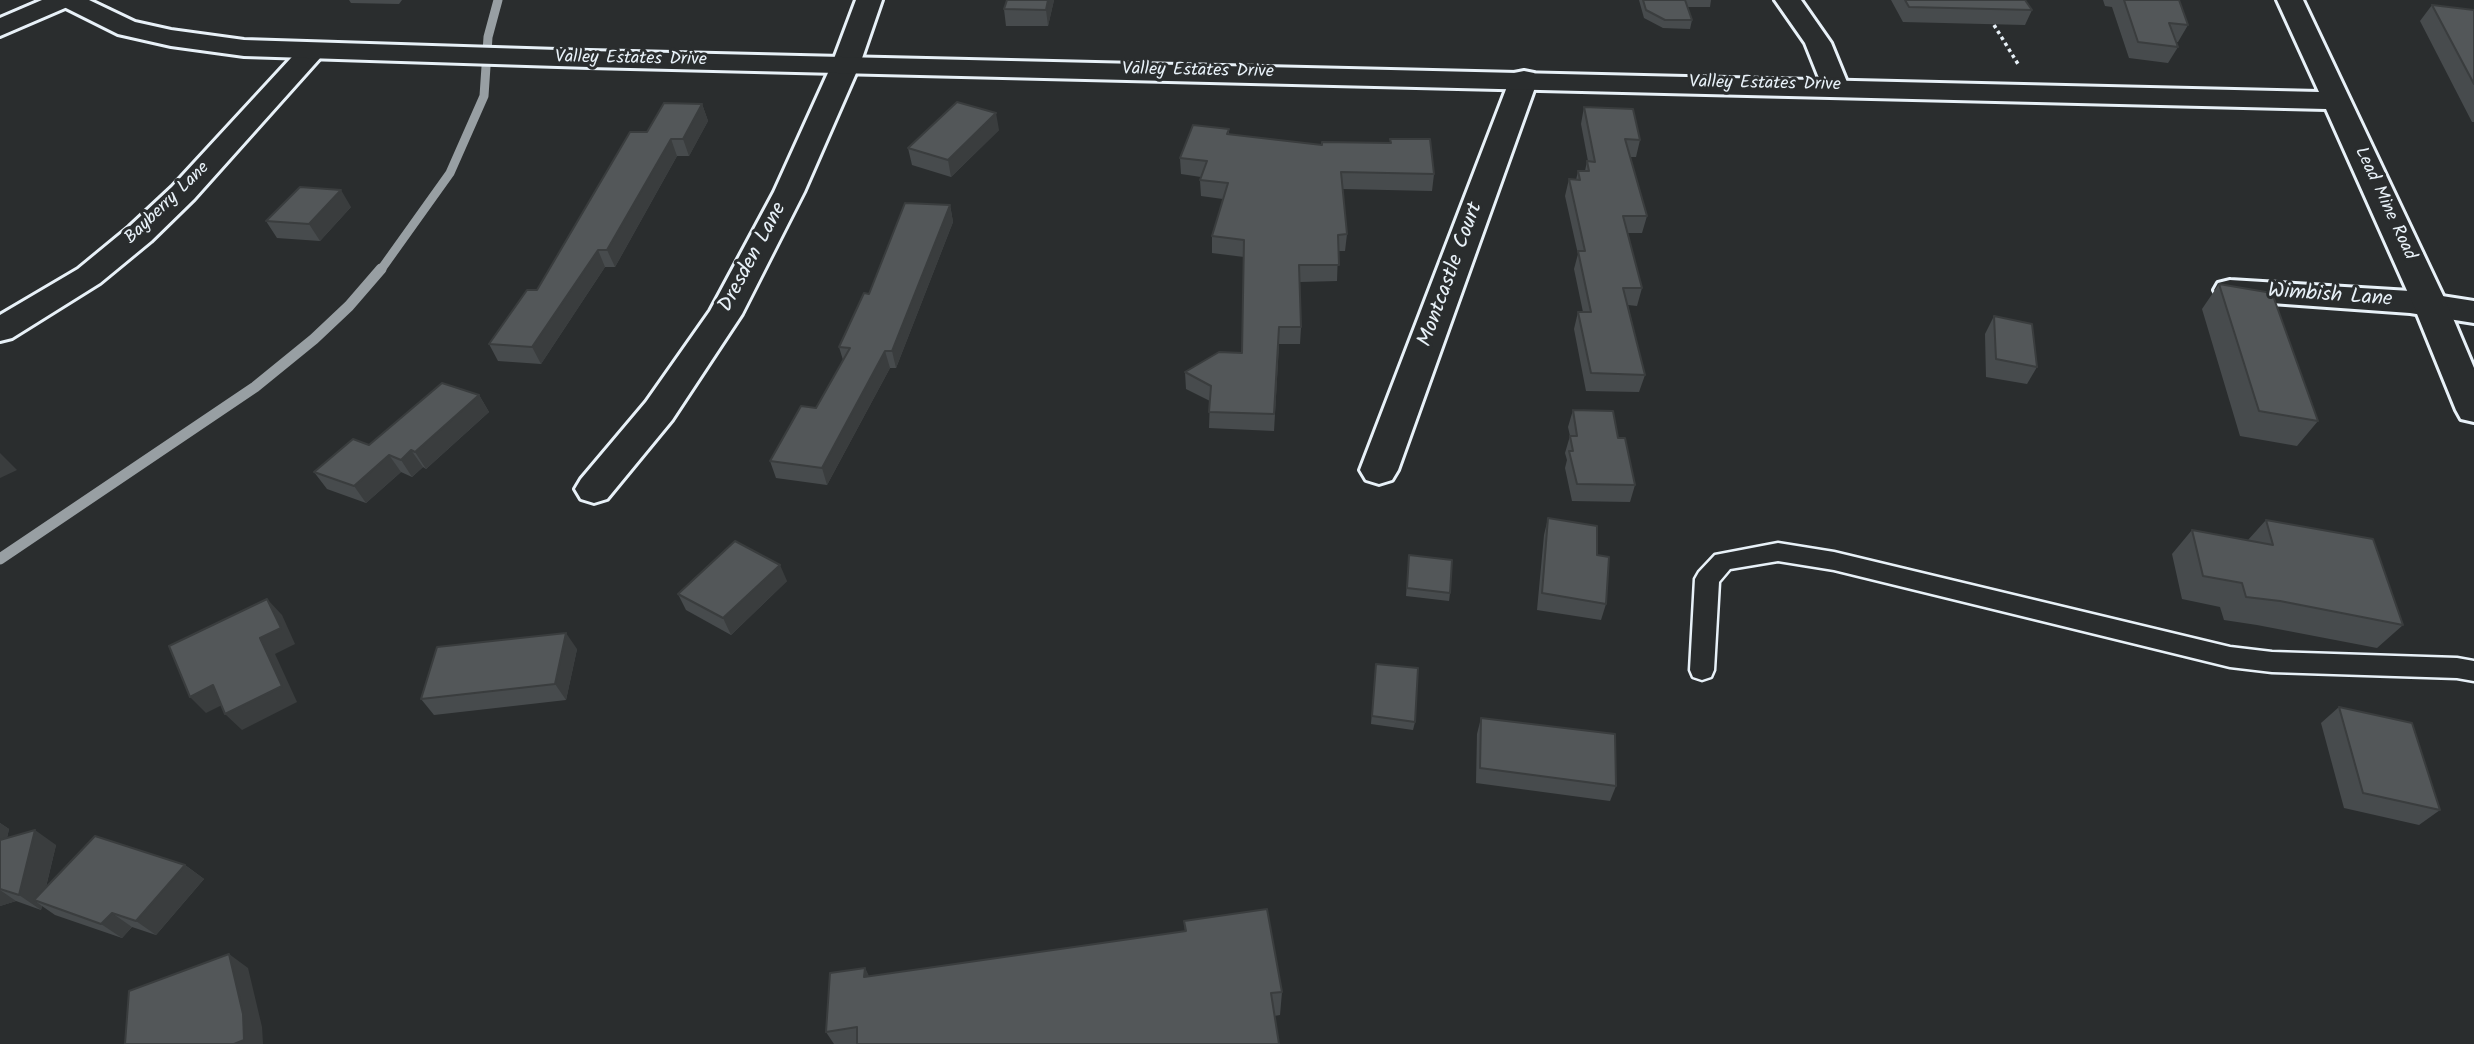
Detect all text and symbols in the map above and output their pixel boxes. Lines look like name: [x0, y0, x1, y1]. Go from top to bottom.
street label: Valley Estates Drive: [555, 48, 707, 72]
street label: Valley Estates Drive: [1122, 60, 1274, 84]
street label: Valley Estates Drive: [1689, 73, 1841, 97]
street label: Lead Mine Road: [2348, 144, 2420, 264]
street label: Bayberry Lane: [121, 158, 215, 250]
street label: Dresden Lane: [715, 199, 793, 317]
street label: Montcastle Court: [1414, 199, 1490, 351]
street label: Wimbish Lane: [2267, 280, 2393, 314]

